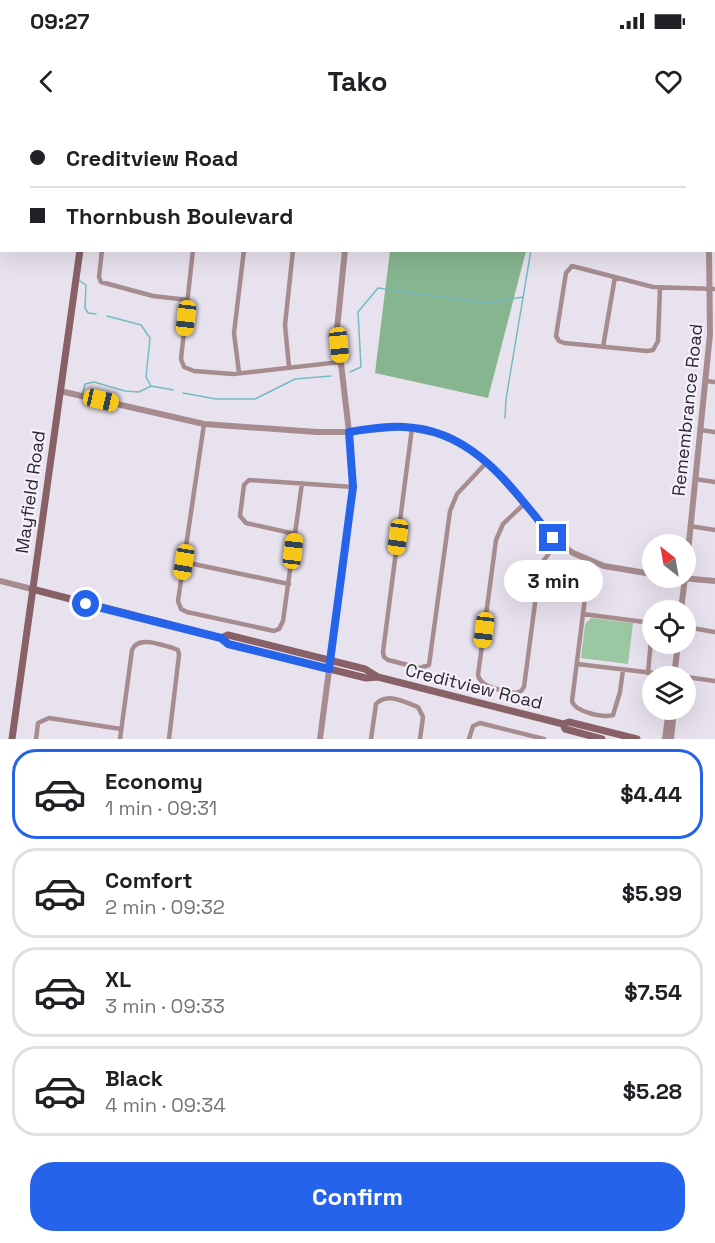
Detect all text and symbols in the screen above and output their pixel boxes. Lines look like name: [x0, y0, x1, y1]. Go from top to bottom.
text: 09:27: [30, 7, 89, 35]
text: Tako: [327, 64, 388, 99]
icon: back: [30, 65, 63, 98]
icon: heart: [652, 65, 685, 98]
text: Creditview Road: [66, 144, 238, 172]
text: Thornbush Boulevard: [66, 202, 293, 230]
car: [175, 299, 197, 337]
street label: Remembrance Road: [667, 323, 707, 497]
car: [328, 326, 350, 364]
car: [81, 387, 121, 413]
street label: Mayfield Road: [10, 429, 50, 555]
car: [387, 518, 409, 556]
route end: [539, 524, 566, 551]
car: [282, 532, 304, 570]
north arrow: [642, 534, 696, 588]
map controls: [642, 534, 696, 720]
car: [172, 543, 196, 581]
callout: 3 min: [504, 559, 602, 601]
text: 3 min: [528, 568, 579, 594]
route start: [72, 590, 99, 617]
button: locate: [642, 600, 696, 654]
car: [473, 611, 495, 649]
street label: Creditview Road: [403, 658, 545, 714]
button: layers: [642, 666, 696, 720]
icon: car: [33, 767, 87, 821]
text: Economy: [105, 767, 203, 795]
text: $4.44: [620, 780, 682, 808]
text: 1 min · 09:31: [105, 795, 217, 821]
icon: car: [33, 866, 87, 920]
text: Comfort: [105, 866, 193, 894]
text: $5.99: [622, 879, 682, 907]
text: 2 min · 09:32: [105, 894, 225, 920]
icon: car: [33, 965, 87, 1019]
text: XL: [105, 965, 131, 993]
text: $7.54: [624, 978, 682, 1006]
text: 3 min · 09:33: [105, 993, 225, 1019]
icon: car: [33, 1064, 87, 1118]
text: Black: [105, 1064, 163, 1092]
text: $5.28: [623, 1077, 682, 1105]
text: 4 min · 09:34: [105, 1092, 226, 1118]
button: Confirm: [30, 1162, 685, 1231]

